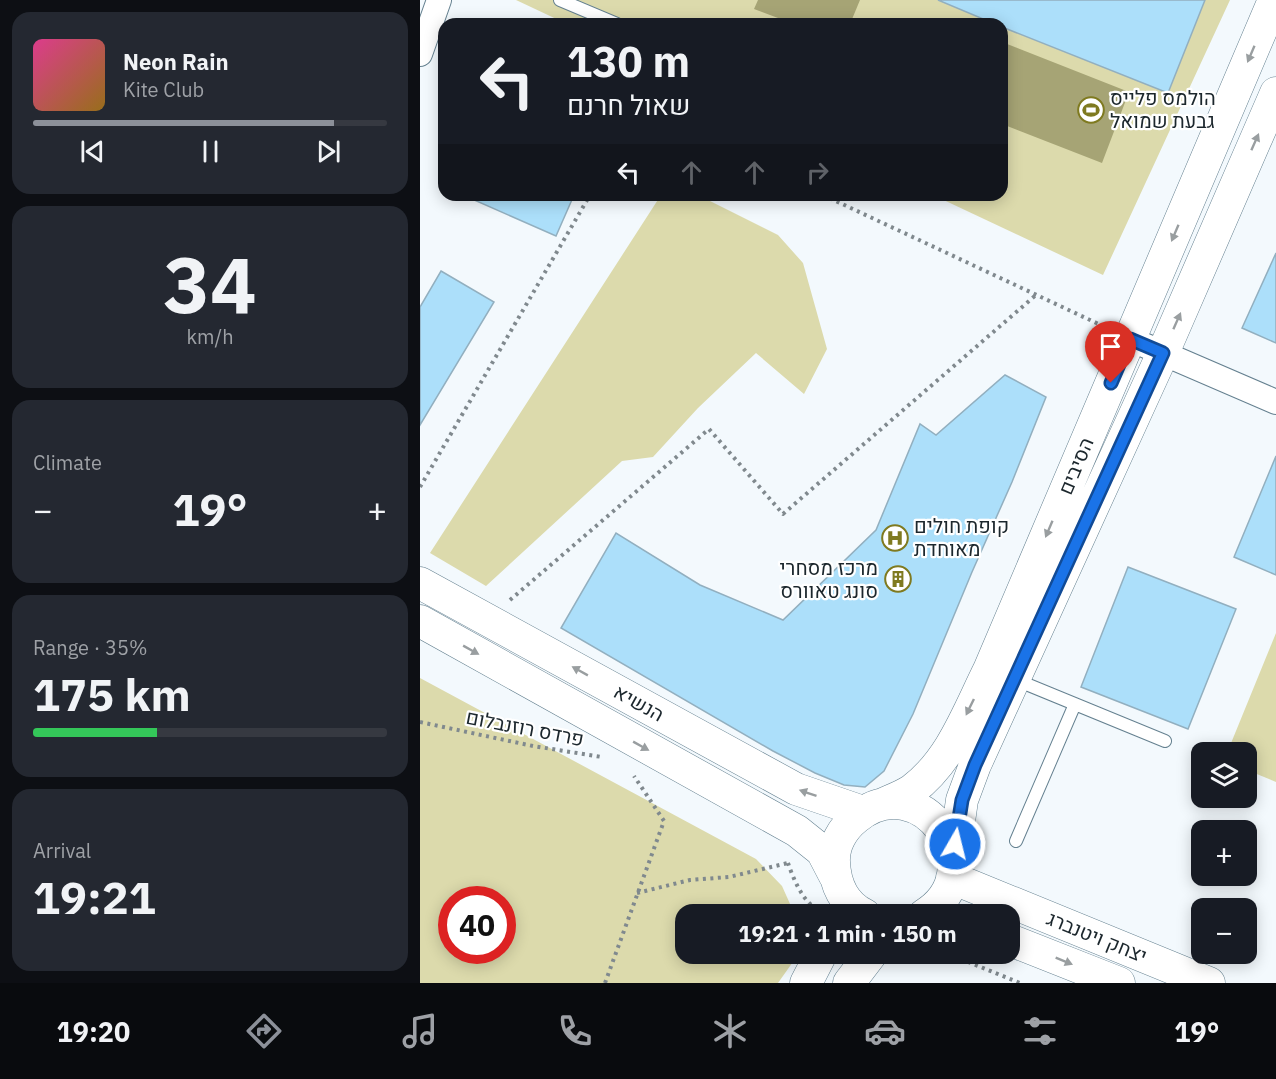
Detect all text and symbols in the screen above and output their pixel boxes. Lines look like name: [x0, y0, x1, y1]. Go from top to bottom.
text: 130 m: [567, 34, 690, 89]
icon: left: [468, 42, 546, 120]
one-way arrow: [1246, 45, 1256, 63]
text: Neon Rain: [123, 47, 229, 76]
text: Kite Club: [123, 76, 204, 103]
place label: הולמס פלייס גבעת שמואל: [1110, 84, 1216, 134]
text: שאול חרנם: [567, 87, 691, 122]
sports icon: הולמס פלייס גבעת שמואל: [1076, 95, 1106, 125]
one-way arrow: [1251, 133, 1260, 151]
icon: previous: [76, 135, 109, 168]
icon: pause: [194, 135, 227, 168]
icon: next: [312, 135, 345, 168]
icon: left: [612, 156, 645, 189]
icon: ahead: [675, 156, 708, 189]
icon: ahead: [738, 156, 771, 189]
icon: right: [801, 156, 834, 189]
one-way arrow: [1170, 225, 1180, 243]
text: 34: [163, 233, 257, 334]
one-way arrow: [1172, 311, 1182, 329]
pin: [1085, 321, 1136, 383]
text: km/h: [186, 323, 234, 350]
icon: arrive: [1094, 330, 1127, 363]
street label: הסיבים: [1051, 433, 1100, 499]
text: Climate: [33, 449, 102, 476]
text: 19°: [172, 480, 248, 538]
text: −: [33, 488, 53, 531]
text: +: [367, 488, 387, 531]
place label: קופת חולים מאוחדת: [914, 512, 1009, 562]
one-way arrow: [1044, 520, 1054, 538]
hospital icon: קופת חולים מאוחדת: [880, 523, 910, 553]
place label: מרכז מסחרי סונג טאוורס: [780, 554, 878, 604]
building icon: מרכז מסחרי סונג טאוורס: [883, 564, 913, 594]
text: Range · 35%: [33, 634, 148, 661]
one-way arrow: [463, 645, 480, 655]
text: 175 km: [33, 665, 191, 723]
one-way arrow: [572, 666, 589, 676]
street label: הנשיא: [609, 678, 669, 727]
one-way arrow: [966, 698, 975, 715]
street label: פרדס רוזנבלום: [464, 703, 586, 752]
one-way arrow: [633, 740, 649, 751]
map controls: [1191, 742, 1257, 964]
button: layers: [1191, 742, 1257, 808]
one-way arrow: [799, 787, 817, 797]
position arrow: [923, 812, 987, 876]
button: +: [1191, 820, 1257, 886]
text: Arrival: [33, 837, 91, 864]
text: 19:21: [33, 868, 156, 926]
speed limit sign: 40: [438, 886, 516, 964]
button: −: [1191, 898, 1257, 964]
street label: יצחק ויטנברג: [1043, 904, 1151, 969]
text: 19:21 · 1 min · 150 m: [738, 919, 957, 948]
one-way arrow: [1055, 957, 1073, 966]
icon: directions: [243, 1010, 285, 1052]
icon: music: [399, 1010, 441, 1052]
icon: phone: [554, 1010, 596, 1052]
icon: climate: [709, 1010, 751, 1052]
icon: car: [864, 1010, 906, 1052]
icon: filters: [1019, 1010, 1061, 1052]
text: 19:20: [57, 1014, 130, 1049]
text: 19°: [1174, 1014, 1219, 1049]

